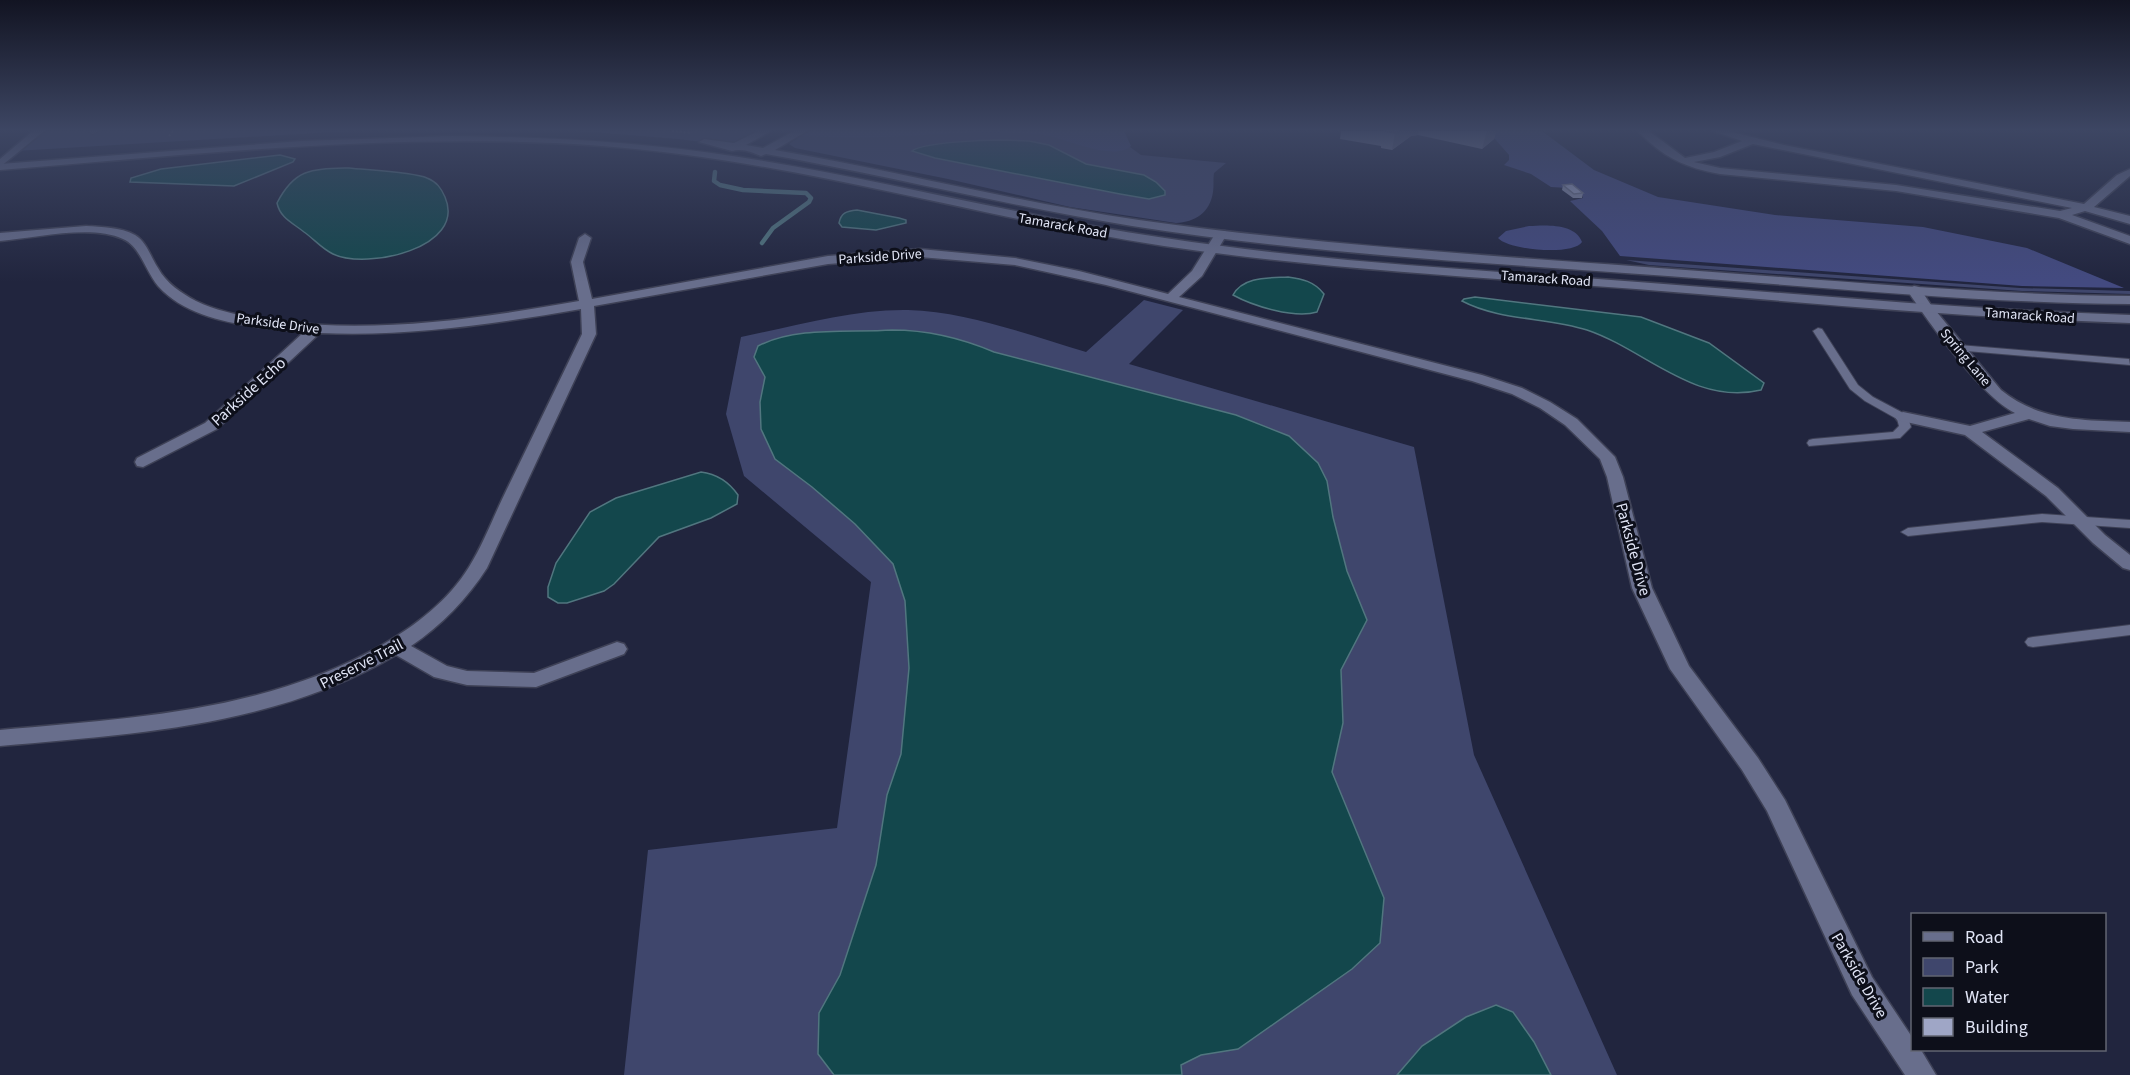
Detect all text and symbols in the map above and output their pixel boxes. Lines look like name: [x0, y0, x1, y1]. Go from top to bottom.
street label: Tamarack Road: [1017, 208, 1109, 244]
street label: Parkside Drive: [838, 244, 922, 270]
street label: Tamarack Road: [1500, 266, 1591, 292]
street label: Tamarack Road: [1984, 303, 2075, 329]
street label: Parkside Drive: [235, 308, 321, 340]
street label: Spring Lane: [1935, 325, 1995, 391]
street label: Parkside Echo: [207, 352, 291, 431]
street label: Parkside Drive: [1610, 500, 1656, 598]
street label: Preserve Trail: [316, 634, 407, 694]
legend: [1911, 913, 2106, 1051]
text: Road: [1965, 925, 2004, 950]
street label: Parkside Drive: [1826, 929, 1893, 1022]
text: Park: [1965, 955, 1999, 980]
text: Water: [1965, 985, 2009, 1010]
text: Building: [1965, 1015, 2028, 1040]

